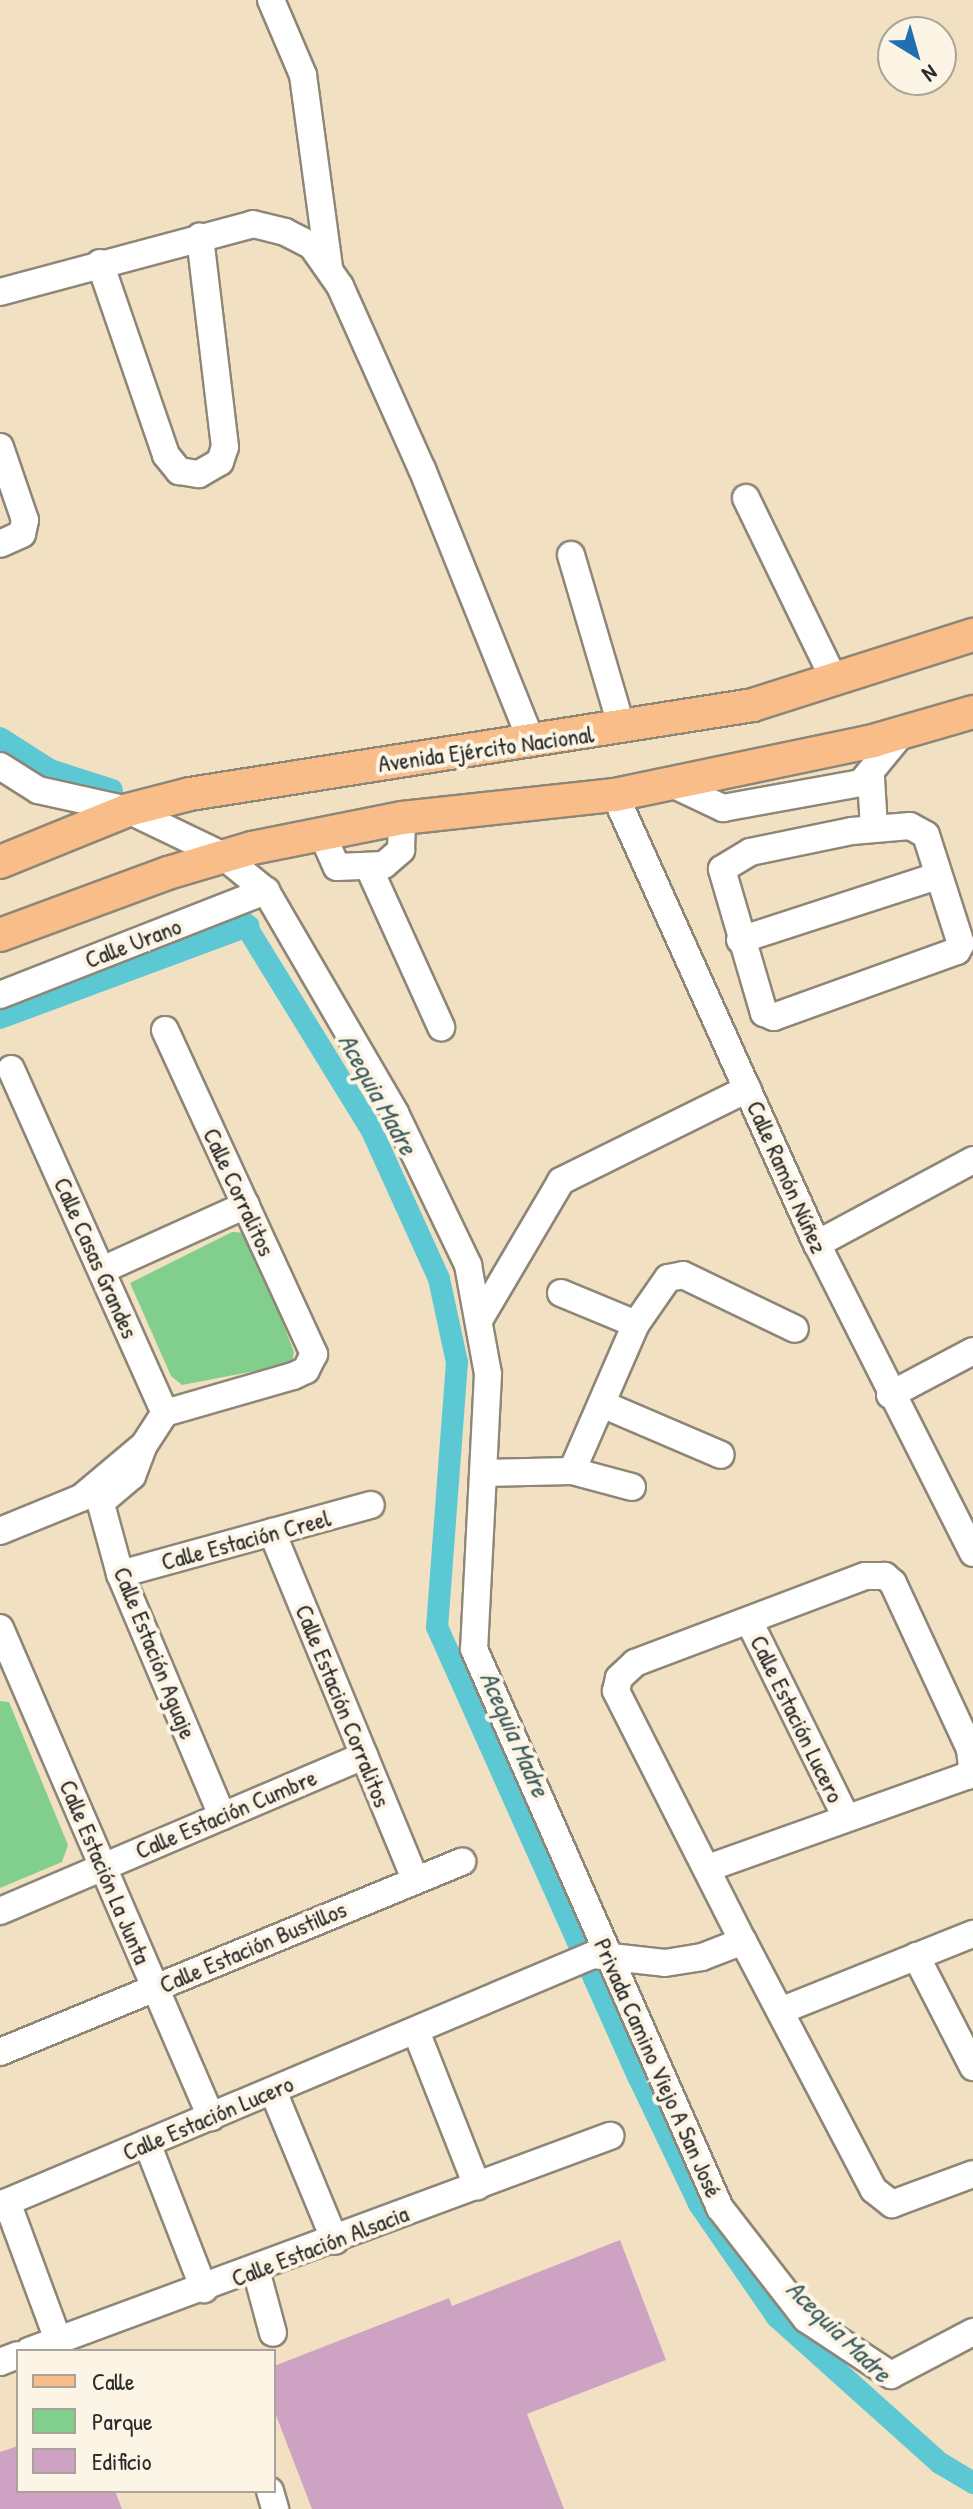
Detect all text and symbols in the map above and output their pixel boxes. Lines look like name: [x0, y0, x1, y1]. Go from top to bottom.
north arrow: [877, 16, 957, 96]
text: N: [917, 58, 944, 89]
street label: Avenida Ejército Nacional: [376, 720, 596, 778]
street label: Calle Urano: [81, 912, 185, 974]
water label: Acequia Madre: [332, 1028, 424, 1160]
street label: Calle Ramón Núñez: [741, 1096, 833, 1258]
street label: Calle Corralitos: [197, 1124, 281, 1260]
street label: Calle Casas Grandes: [48, 1173, 144, 1343]
street label: Calle Estación Creel: [158, 1504, 334, 1576]
street label: Calle Estación Aguaje: [107, 1563, 203, 1743]
street label: Calle Estación Corralitos: [289, 1601, 397, 1811]
street label: Calle Estación Lucero: [744, 1631, 850, 1807]
water label: Acequia Madre: [474, 1667, 556, 1801]
street label: Calle Estación Cumbre: [131, 1763, 321, 1865]
street label: Calle Estación La Junta: [53, 1776, 157, 1968]
street label: Calle Estación Bustillos: [155, 1895, 351, 1999]
street label: Privada Camino Viejo A San José: [588, 1934, 728, 2202]
street label: Calle Estación Lucero: [118, 2069, 298, 2167]
street label: Calle Estación Alsacia: [228, 2199, 412, 2293]
water label: Acequia Madre: [780, 2273, 898, 2389]
legend: [16, 2349, 276, 2493]
text: Calle: [92, 2365, 134, 2397]
text: Parque: [92, 2405, 152, 2437]
text: Edificio: [92, 2445, 151, 2477]

